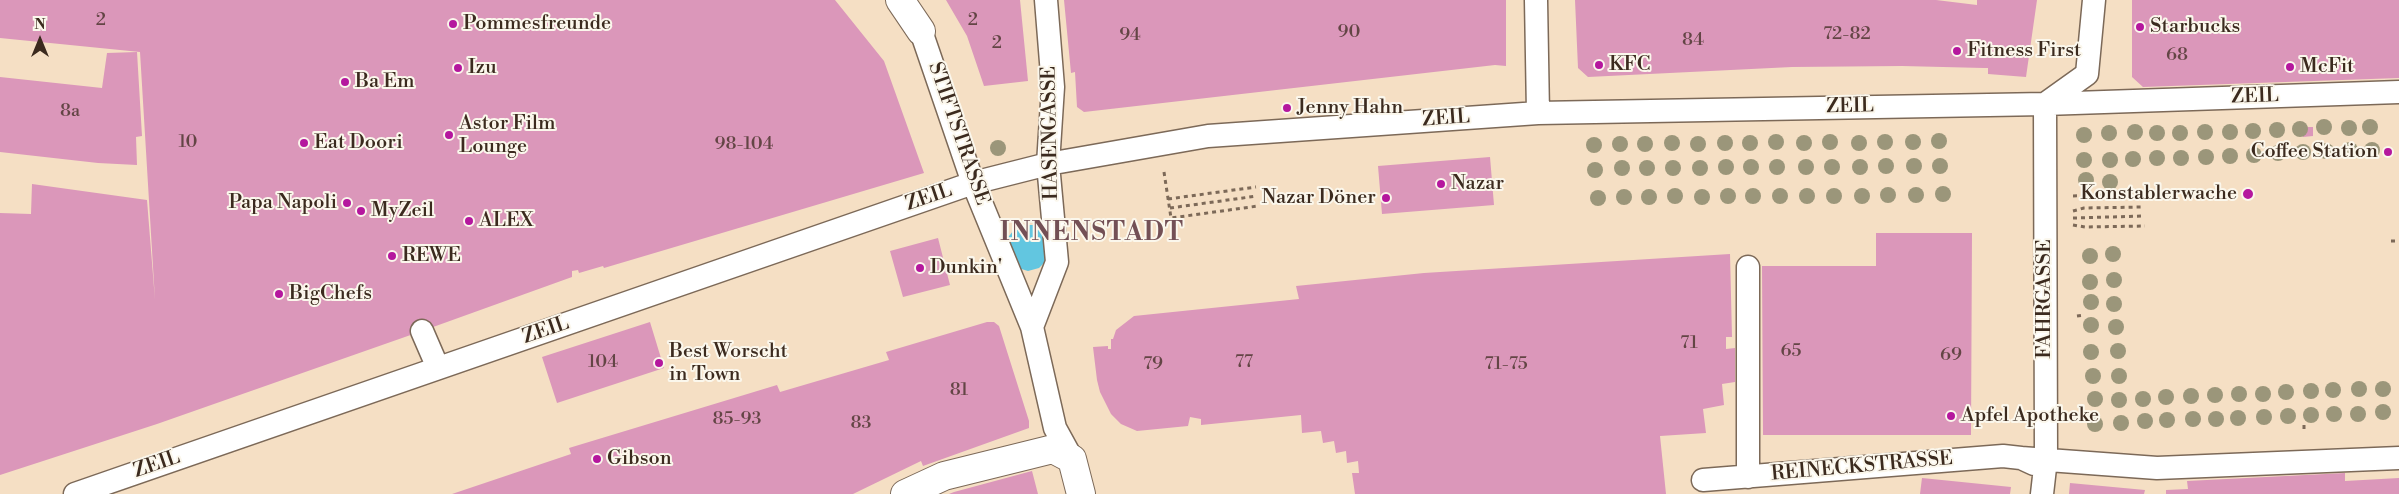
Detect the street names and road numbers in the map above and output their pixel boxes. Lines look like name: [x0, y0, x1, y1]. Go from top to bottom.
street label: STIFTSTRASSE: [922, 59, 994, 209]
street label: HASENGASSE: [1038, 66, 1064, 200]
street label: ZEIL: [2231, 84, 2279, 110]
street label: ZEIL: [1826, 95, 1874, 119]
street label: ZEIL: [1421, 105, 1471, 133]
street label: ZEIL: [903, 179, 955, 217]
street label: FAHRGASSE: [2033, 239, 2057, 359]
street label: ZEIL: [520, 312, 572, 350]
street label: ZEIL: [131, 446, 183, 484]
street label: REINECKSTRASSE: [1770, 447, 1954, 487]

